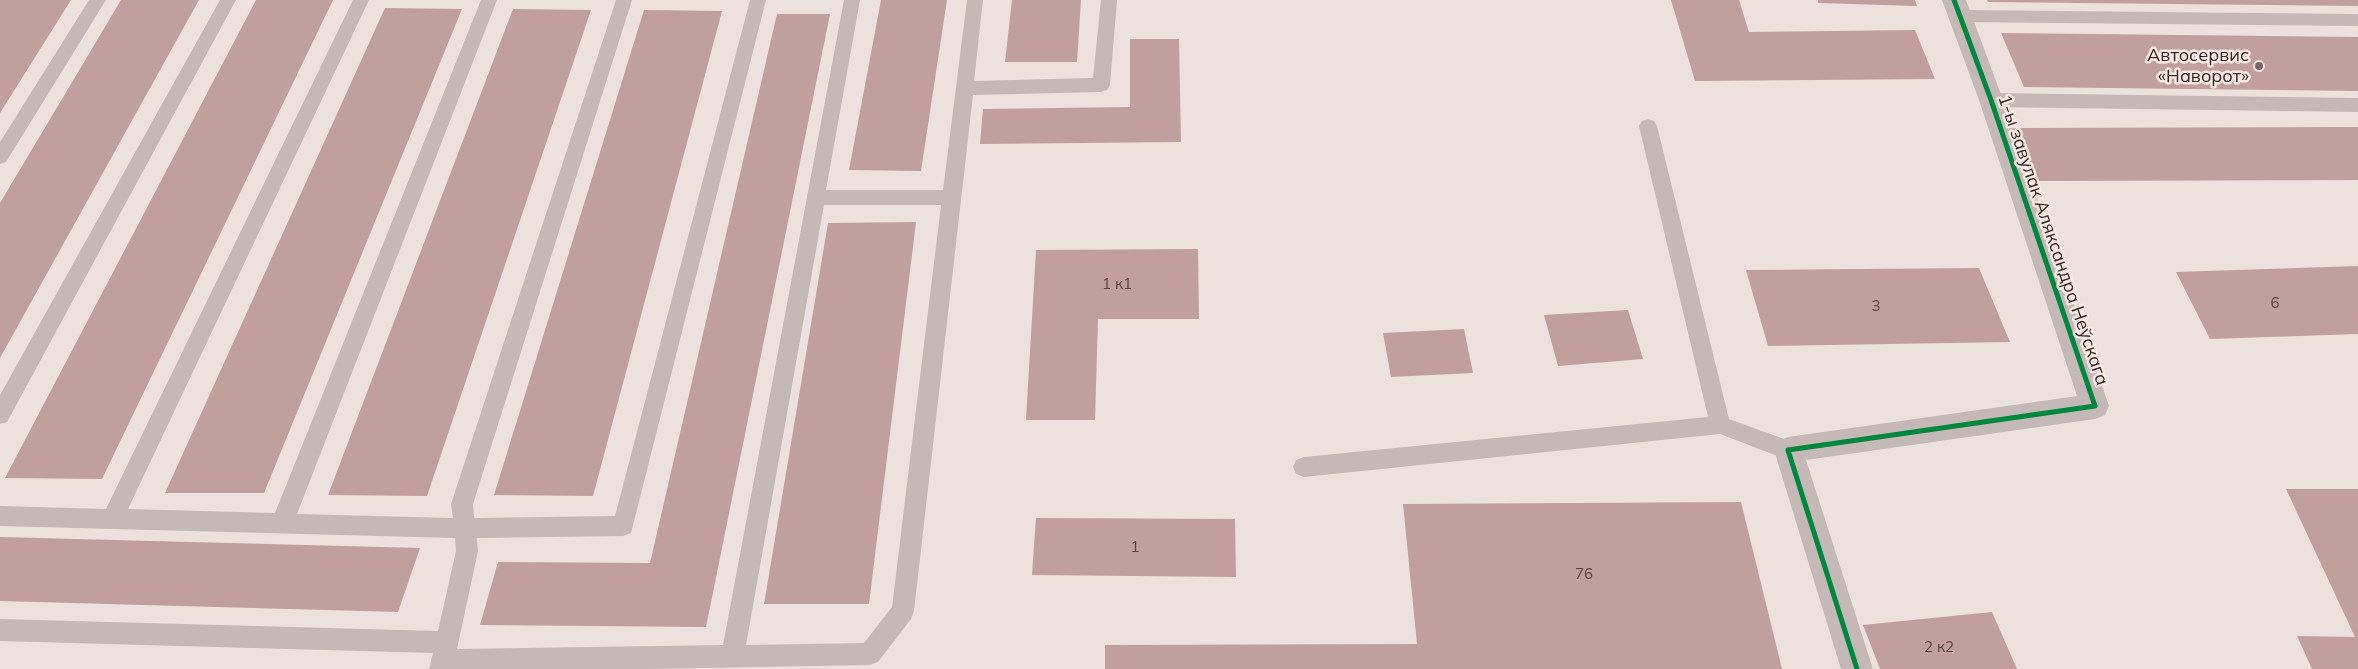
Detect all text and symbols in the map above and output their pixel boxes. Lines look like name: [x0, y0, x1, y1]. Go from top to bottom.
place label: Автосервис «Наворот»: [2147, 45, 2249, 88]
marker: Автосервис «Наворот»: [2253, 60, 2265, 72]
street label: 1-ы завулак Аляксандра Неўскага: [1993, 92, 2113, 388]
house number: 1 к1: [1102, 275, 1132, 293]
house number: 6: [2271, 294, 2279, 312]
house number: 3: [1872, 297, 1880, 315]
house number: 1: [1131, 538, 1139, 556]
house number: 76: [1575, 565, 1593, 583]
house number: 2 к2: [1924, 638, 1954, 656]

